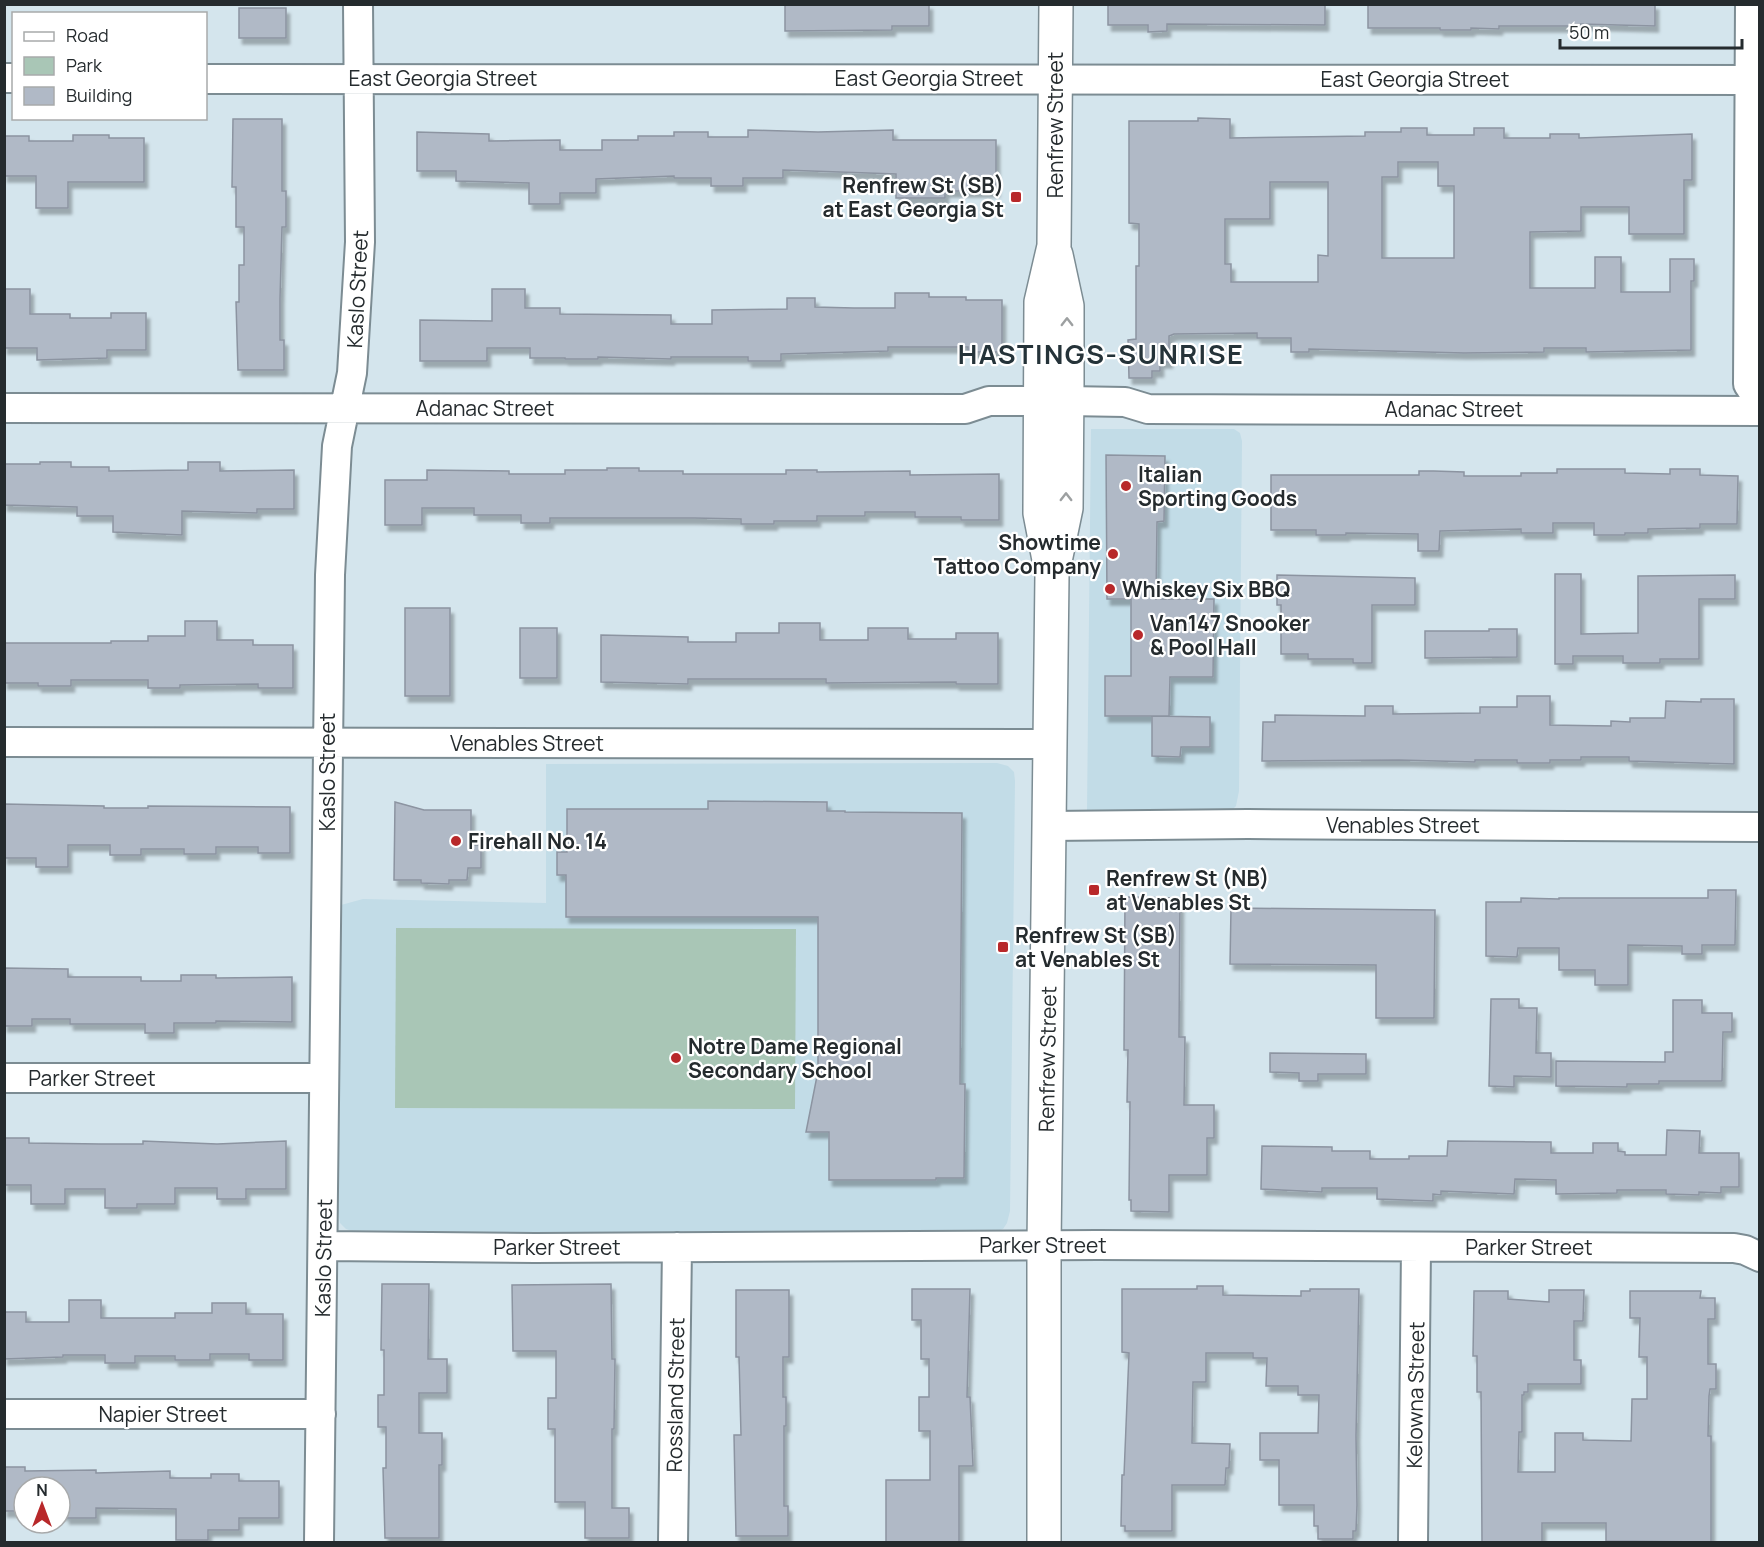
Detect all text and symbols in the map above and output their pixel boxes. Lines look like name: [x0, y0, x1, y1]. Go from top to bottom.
legend: [12, 12, 207, 120]
scale bar: [1560, 12, 1742, 50]
text: 50 m: [1569, 20, 1609, 44]
text: Road: [66, 23, 109, 47]
street label: Renfrew Street: [1041, 52, 1069, 198]
text: Park: [66, 53, 103, 77]
street label: East Georgia Street: [349, 64, 537, 92]
street label: East Georgia Street: [835, 64, 1023, 92]
street label: East Georgia Street: [1321, 65, 1509, 93]
text: Building: [66, 83, 132, 107]
place label: Renfrew St (SB) at East Georgia St: [823, 171, 1004, 223]
marker: Renfrew St (SB) at East Georgia St: [1009, 190, 1023, 204]
street label: Kaslo Street: [340, 229, 374, 349]
one-way arrow: [1061, 317, 1073, 326]
district label: HASTINGS-SUNRISE: [958, 335, 1244, 372]
street label: Adanac Street: [415, 394, 555, 422]
street label: Adanac Street: [1384, 395, 1524, 423]
place label: Italian Sporting Goods: [1138, 460, 1297, 512]
marker: Italian Sporting Goods: [1119, 479, 1133, 493]
one-way arrow: [1060, 492, 1072, 501]
place label: Showtime Tattoo Company: [934, 528, 1101, 580]
marker: Showtime Tattoo Company: [1106, 547, 1120, 561]
place label: Whiskey Six BBQ: [1122, 575, 1290, 603]
marker: Whiskey Six BBQ: [1103, 582, 1117, 596]
place label: Van147 Snooker & Pool Hall: [1150, 609, 1310, 661]
marker: Van147 Snooker & Pool Hall: [1131, 628, 1145, 642]
street label: Kaslo Street: [313, 713, 341, 831]
street label: Venables Street: [450, 729, 604, 757]
street label: Venables Street: [1326, 811, 1480, 839]
place label: Firehall No. 14: [468, 827, 607, 855]
marker: Firehall No. 14: [449, 834, 463, 848]
place label: Renfrew St (NB) at Venables St: [1106, 864, 1269, 916]
marker: Renfrew St (NB) at Venables St: [1087, 883, 1101, 897]
place label: Renfrew St (SB) at Venables St: [1015, 921, 1177, 973]
marker: Renfrew St (SB) at Venables St: [996, 940, 1010, 954]
street label: Renfrew Street: [1032, 986, 1062, 1132]
place label: Notre Dame Regional Secondary School: [688, 1032, 902, 1084]
marker: Notre Dame Regional Secondary School: [669, 1051, 683, 1065]
street label: Parker Street: [28, 1064, 156, 1092]
street label: Kaslo Street: [308, 1199, 338, 1317]
street label: Parker Street: [979, 1231, 1107, 1259]
street label: Parker Street: [493, 1233, 621, 1261]
street label: Parker Street: [1465, 1233, 1593, 1261]
street label: Rossland Street: [660, 1317, 690, 1473]
street label: Kelowna Street: [1400, 1321, 1430, 1469]
street label: Napier Street: [98, 1400, 228, 1428]
north arrow: [12, 1475, 72, 1535]
text: N: [36, 1479, 48, 1501]

